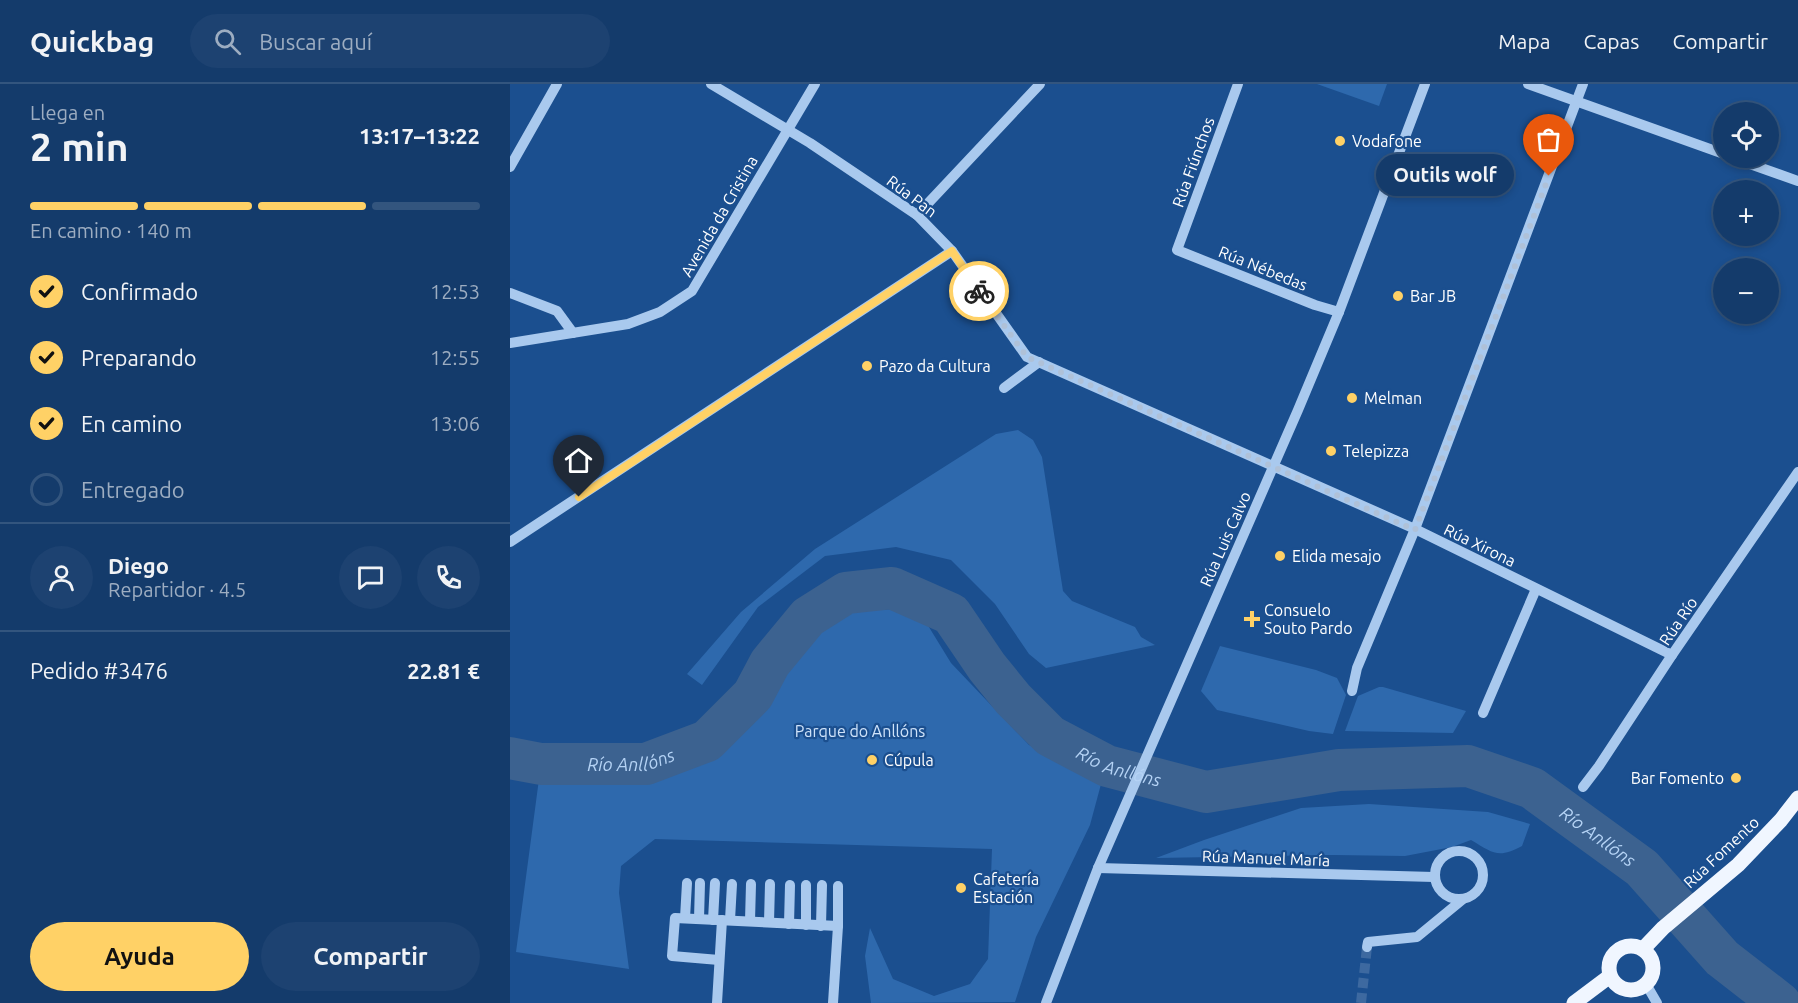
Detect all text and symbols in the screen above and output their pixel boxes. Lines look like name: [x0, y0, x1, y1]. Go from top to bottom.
search box: [190, 14, 610, 68]
icon: search: [211, 25, 244, 58]
text: Quickbag: [30, 26, 154, 57]
text: Buscar aquí: [259, 29, 372, 54]
text: Mapa: [1498, 29, 1550, 53]
text: Capas: [1583, 29, 1639, 53]
text: Compartir: [1672, 29, 1768, 53]
text: Llega en: [30, 101, 105, 124]
map controls: [1713, 102, 1779, 324]
button: locate: [1713, 102, 1779, 168]
street label: Rúa Fiúnchos: [1168, 114, 1218, 209]
pin: [1523, 114, 1574, 176]
text: 13:17–13:22: [359, 123, 480, 148]
icon: bag: [1532, 123, 1565, 156]
text: 2 min: [30, 125, 129, 168]
place label: Vodafone: [1352, 132, 1422, 150]
marker: Vodafone: [1333, 134, 1347, 148]
street label: Avenida da Cristina: [677, 152, 761, 280]
callout: Outils wolf: [1375, 155, 1513, 197]
text: Outils wolf: [1393, 163, 1497, 186]
street label: Rúa Pan: [884, 171, 940, 221]
button: +: [1713, 180, 1779, 246]
text: En camino · 140 m: [30, 219, 192, 242]
street label: Rúa Nébedas: [1216, 242, 1310, 294]
button: −: [1713, 258, 1779, 324]
courier: [949, 261, 1009, 321]
icon: check: [30, 275, 63, 308]
icon: bike: [963, 275, 996, 308]
text: Confirmado: [81, 279, 198, 304]
text: 12:53: [430, 280, 480, 303]
place label: Bar JB: [1410, 287, 1456, 305]
marker: Bar JB: [1391, 289, 1405, 303]
icon: check: [30, 341, 63, 374]
text: Preparando: [81, 345, 197, 370]
text: 12:55: [430, 346, 480, 369]
place label: Pazo da Cultura: [879, 357, 991, 375]
marker: Pazo da Cultura: [860, 359, 874, 373]
place label: Melman: [1364, 389, 1422, 407]
marker: Melman: [1345, 391, 1359, 405]
icon: check: [30, 407, 63, 440]
text: En camino: [81, 411, 182, 436]
text: 13:06: [430, 412, 480, 435]
pin: [553, 435, 604, 497]
place label: Telepizza: [1343, 442, 1409, 460]
icon: home: [562, 444, 595, 477]
marker: Telepizza: [1324, 444, 1338, 458]
text: Entregado: [81, 477, 185, 502]
street label: Rúa Luis Calvo: [1196, 489, 1254, 589]
street label: Rúa Xirona: [1441, 520, 1519, 570]
button: person: [30, 546, 93, 609]
button: chat: [339, 546, 402, 609]
button: phone: [417, 546, 480, 609]
place label: Elida mesajo: [1292, 547, 1381, 565]
marker: Elida mesajo: [1273, 549, 1287, 563]
text: Diego: [108, 553, 169, 578]
text: Repartidor · 4.5: [108, 578, 246, 601]
street label: Rúa Río: [1655, 593, 1701, 649]
place label: Consuelo Souto Pardo: [1264, 601, 1353, 637]
marker: Consuelo Souto Pardo: [1245, 612, 1259, 626]
text: Pedido #3476: [30, 658, 168, 683]
text: 22.81 €: [407, 658, 480, 683]
park label: Parque do Anllóns: [795, 722, 925, 740]
water label: Río Anllóns: [1073, 742, 1164, 790]
water label: Río Anllóns: [587, 744, 678, 774]
place label: Cúpula: [884, 751, 934, 769]
marker: Cúpula: [865, 753, 879, 767]
place label: Bar Fomento: [1631, 769, 1724, 787]
marker: Bar Fomento: [1729, 771, 1743, 785]
water label: Río Anllóns: [1556, 802, 1640, 870]
street label: Rúa Fomento: [1680, 813, 1762, 891]
street label: Rúa Manuel María: [1202, 847, 1330, 869]
place label: Cafetería Estación: [973, 870, 1039, 906]
marker: Cafetería Estación: [954, 881, 968, 895]
button: Ayuda: [30, 922, 249, 991]
button: Compartir: [261, 922, 480, 991]

